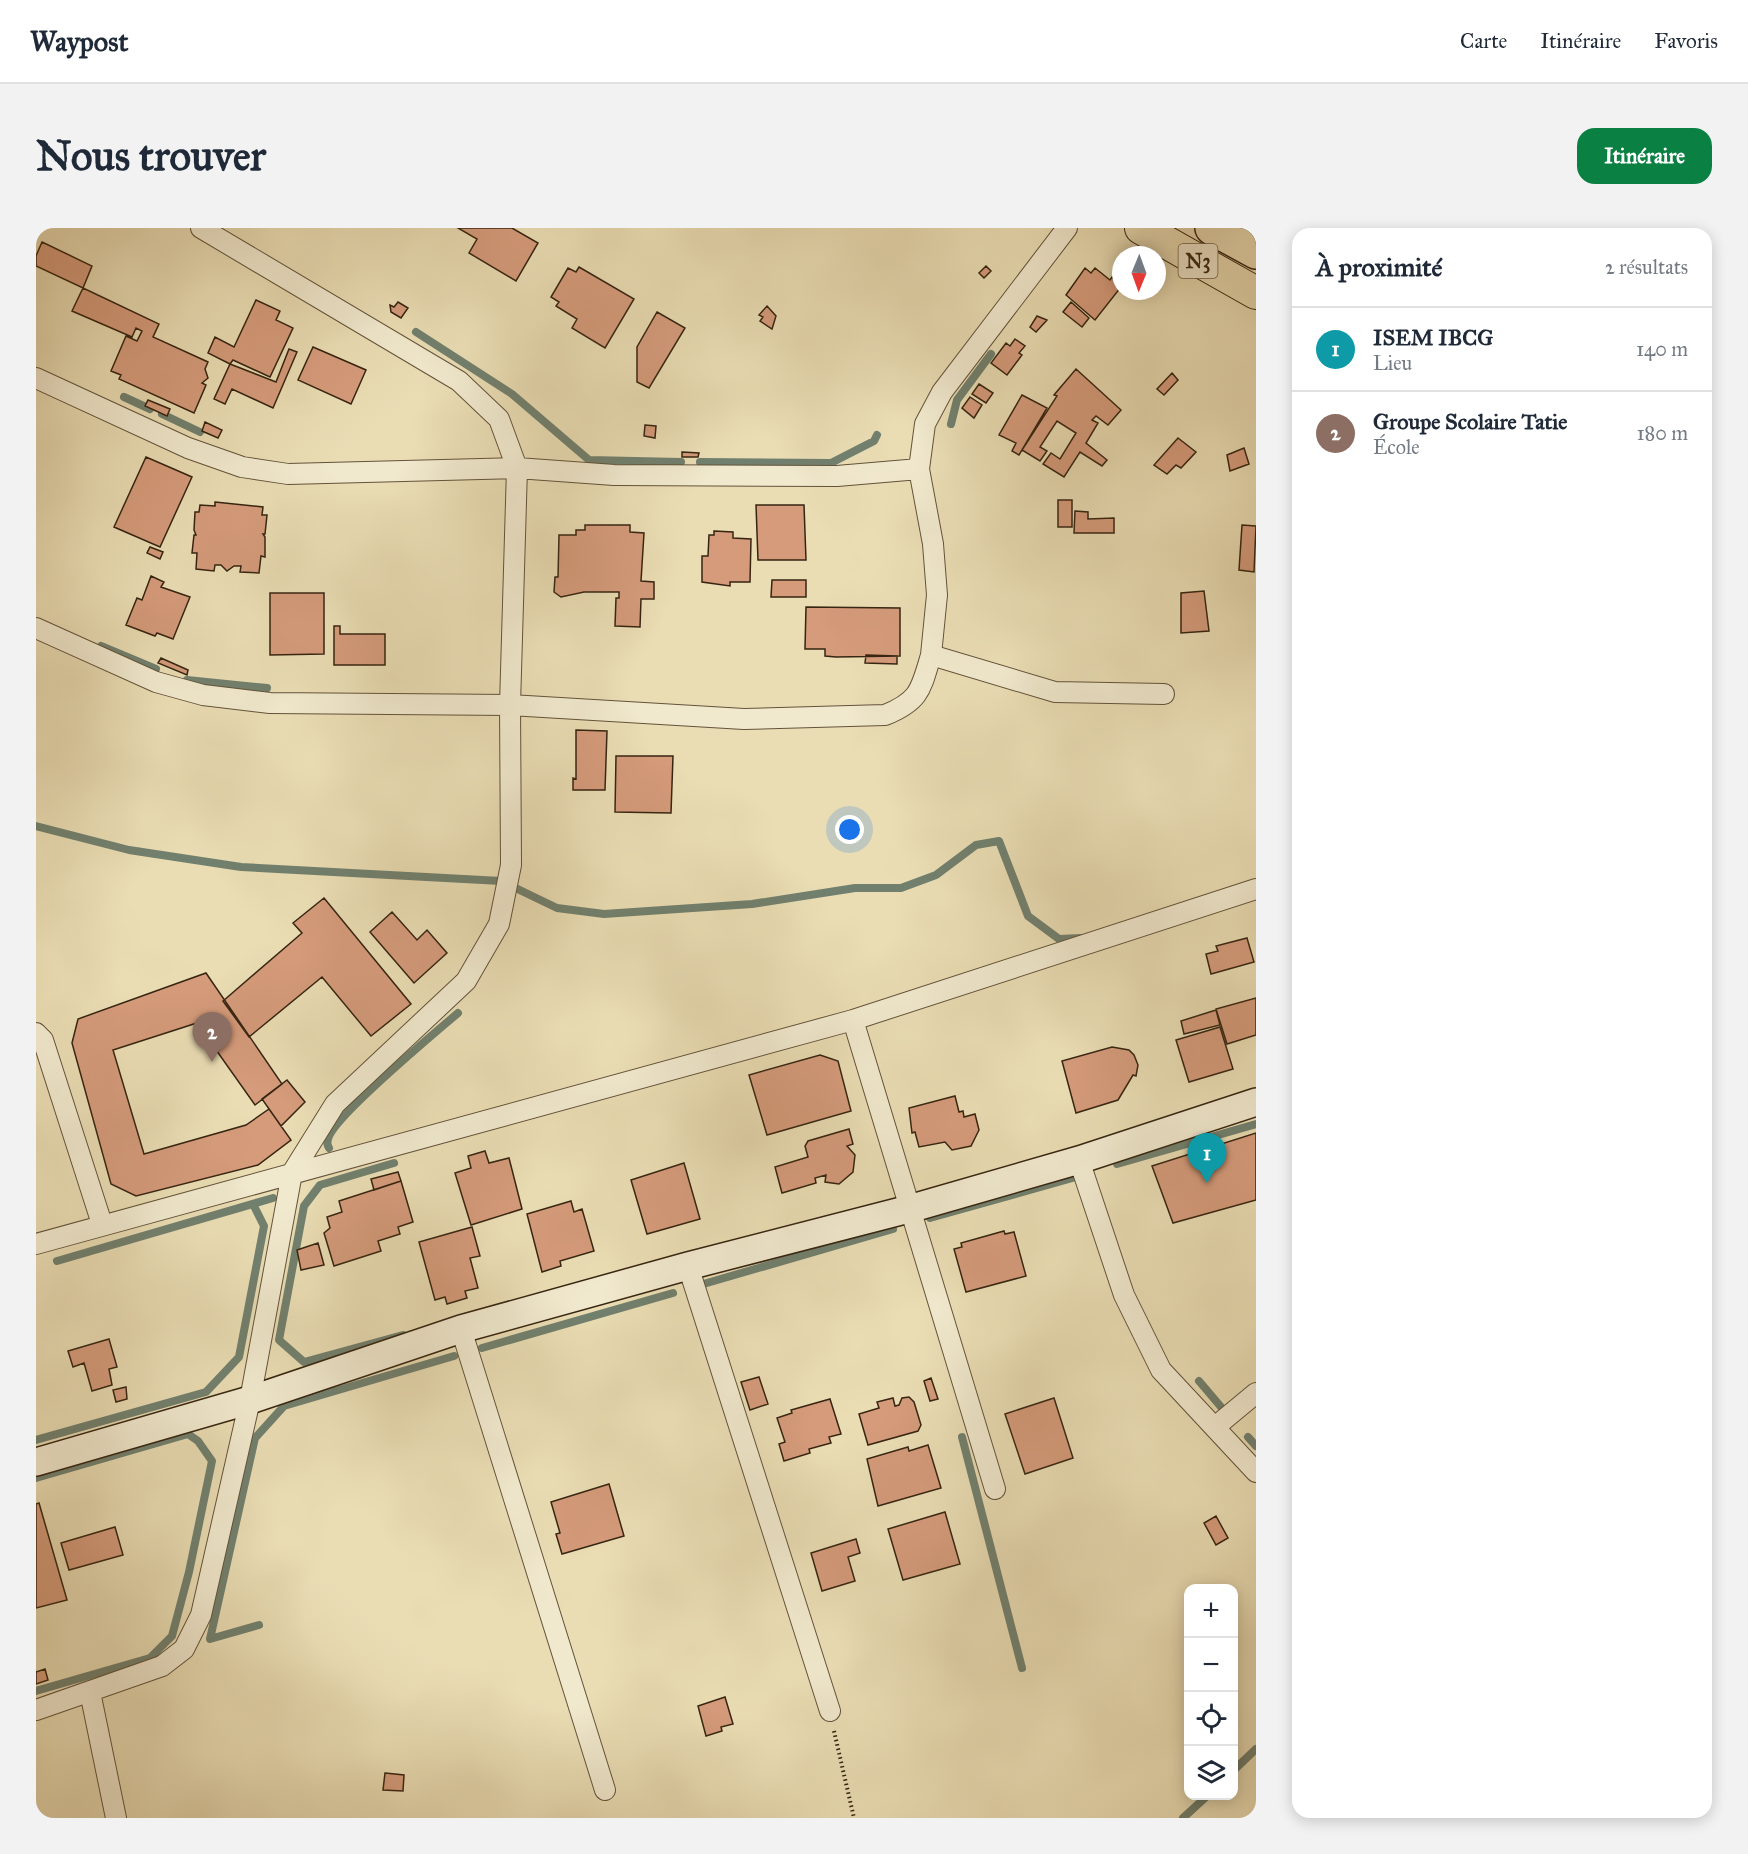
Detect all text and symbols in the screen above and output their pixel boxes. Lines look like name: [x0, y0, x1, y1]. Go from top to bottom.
text: Waypost: [30, 24, 128, 59]
text: Carte: [1460, 28, 1507, 54]
text: Itinéraire: [1540, 28, 1621, 54]
text: Favoris: [1654, 28, 1718, 54]
button: Itinéraire: [1577, 128, 1712, 184]
text: Nous trouver: [36, 130, 266, 182]
road number: N3: [1178, 244, 1218, 278]
north arrow: [1112, 246, 1166, 300]
text: À proximité: [1316, 251, 1442, 283]
text: 2 résultats: [1605, 255, 1688, 279]
text: ISEM IBCG: [1373, 324, 1493, 351]
text: 1: [1332, 337, 1339, 361]
text: 140 m: [1636, 337, 1688, 361]
text: Lieu: [1373, 351, 1412, 375]
text: Groupe Scolaire Tatie: [1373, 408, 1567, 435]
text: 2: [1331, 421, 1340, 445]
text: 180 m: [1637, 421, 1688, 445]
text: École: [1373, 435, 1420, 459]
your location: [835, 815, 864, 844]
pin: 2: [192, 1012, 231, 1062]
pin: 1: [1188, 1134, 1226, 1183]
map controls: [1184, 1584, 1238, 1800]
button: +: [1184, 1584, 1238, 1638]
button: −: [1184, 1638, 1238, 1692]
button: locate: [1184, 1692, 1238, 1746]
button: layers: [1184, 1746, 1238, 1800]

